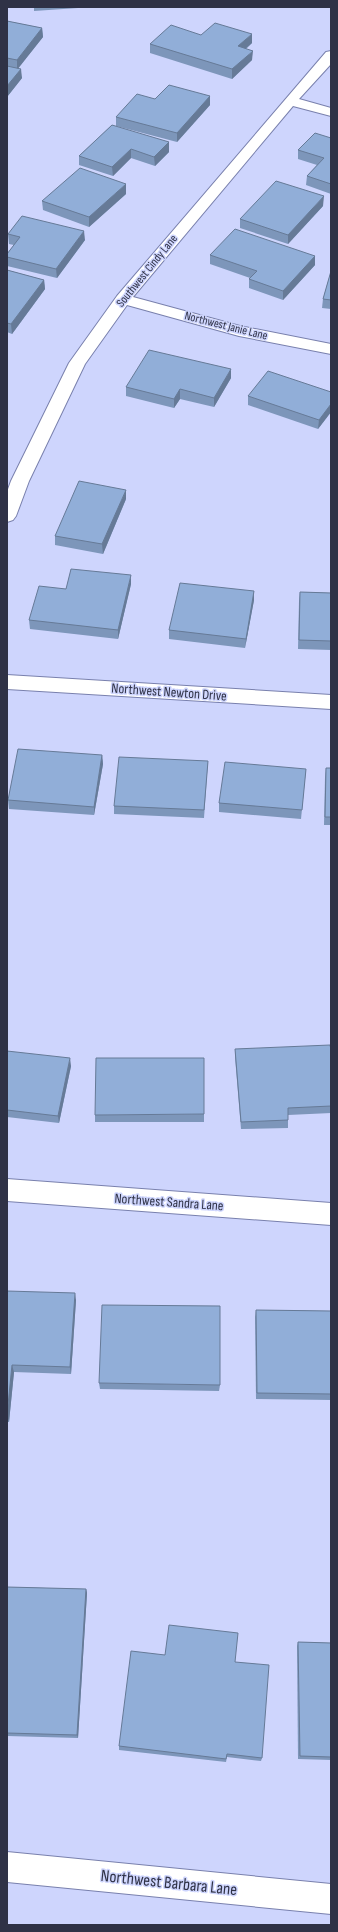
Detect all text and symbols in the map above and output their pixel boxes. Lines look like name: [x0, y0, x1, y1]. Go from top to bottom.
street label: Southwest Cindy Lane: [113, 232, 181, 310]
street label: Northwest Janie Lane: [183, 308, 269, 344]
street label: Northwest Newton Drive: [111, 679, 227, 705]
street label: Northwest Sandra Lane: [114, 1190, 224, 1214]
street label: Northwest Barbara Lane: [100, 1866, 238, 1900]

